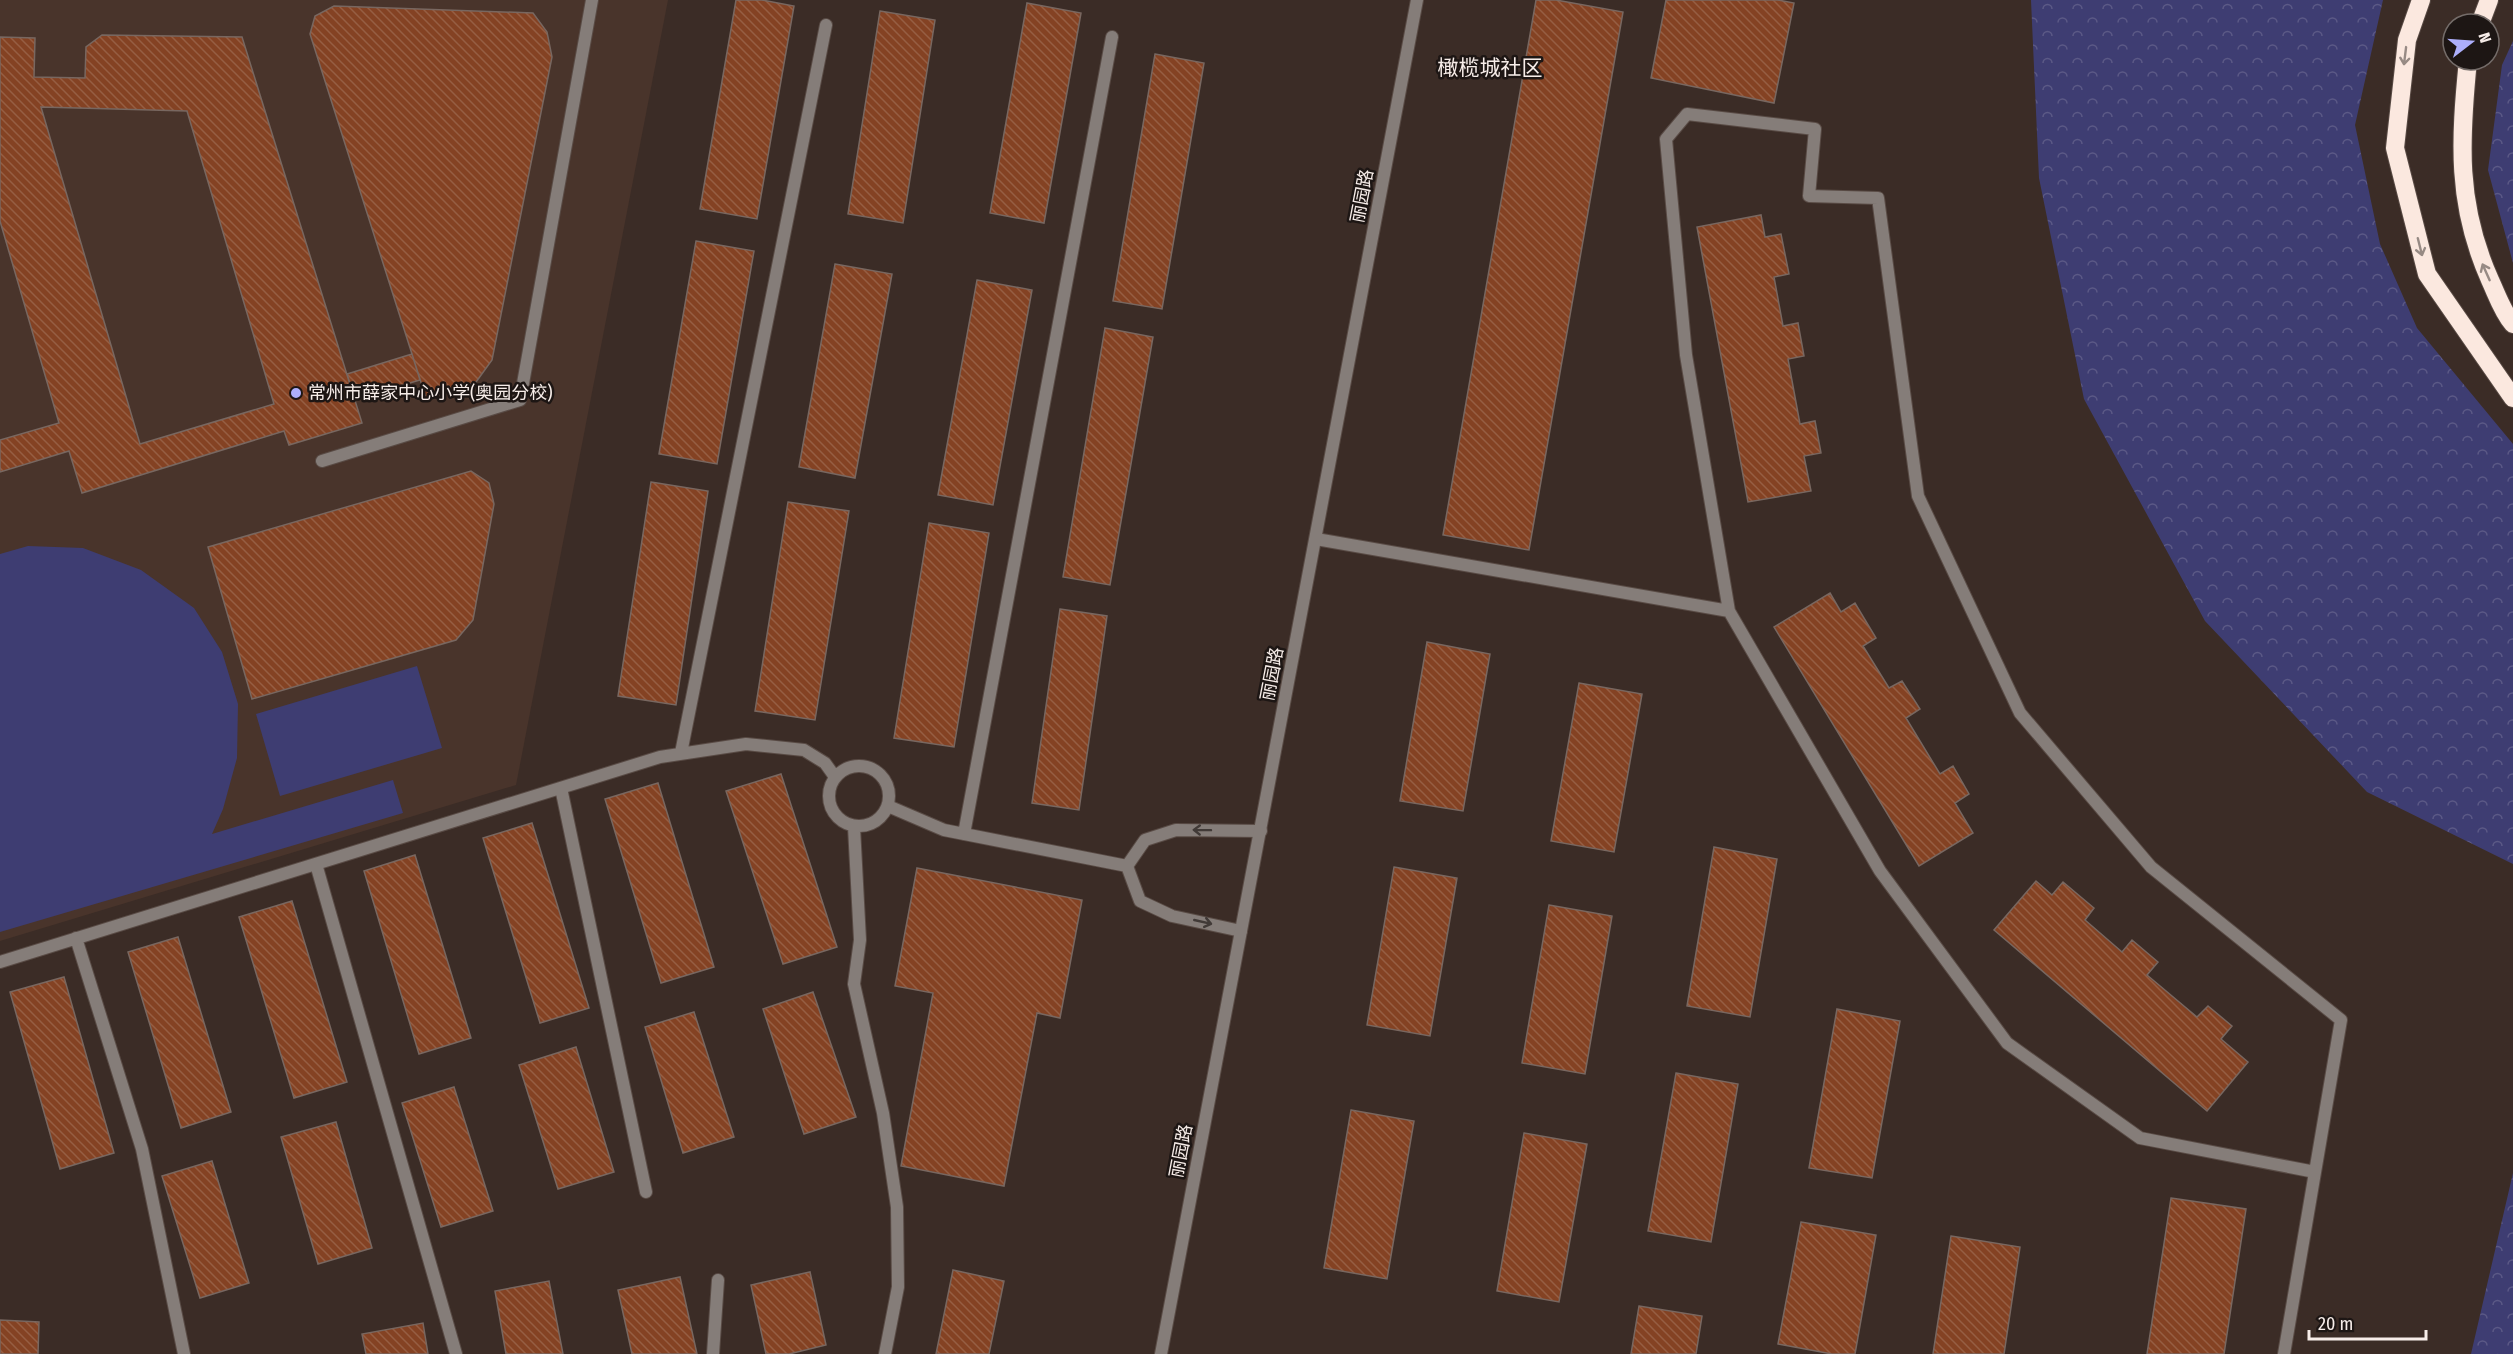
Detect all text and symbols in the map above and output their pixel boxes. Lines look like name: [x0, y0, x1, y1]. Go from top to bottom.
north arrow: [2441, 12, 2501, 72]
text: N: [2474, 30, 2495, 45]
one-way arrow: [2399, 46, 2410, 66]
district label: 橄榄城社区: [1438, 55, 1543, 81]
street label: 丽园路: [1346, 167, 1378, 225]
one-way arrow: [2414, 238, 2426, 257]
one-way arrow: [2480, 264, 2492, 282]
place label: 常州市薛家中心小学(奥园分校): [308, 382, 553, 404]
marker: 常州市薛家中心小学(奥园分校): [289, 386, 303, 400]
street label: 丽园路: [1256, 645, 1288, 703]
one-way arrow: [1193, 824, 1213, 836]
one-way arrow: [1193, 917, 1212, 929]
street label: 丽园路: [1165, 1122, 1197, 1180]
scale bar: [2309, 1303, 2426, 1341]
text: 20 m: [2318, 1313, 2353, 1335]

